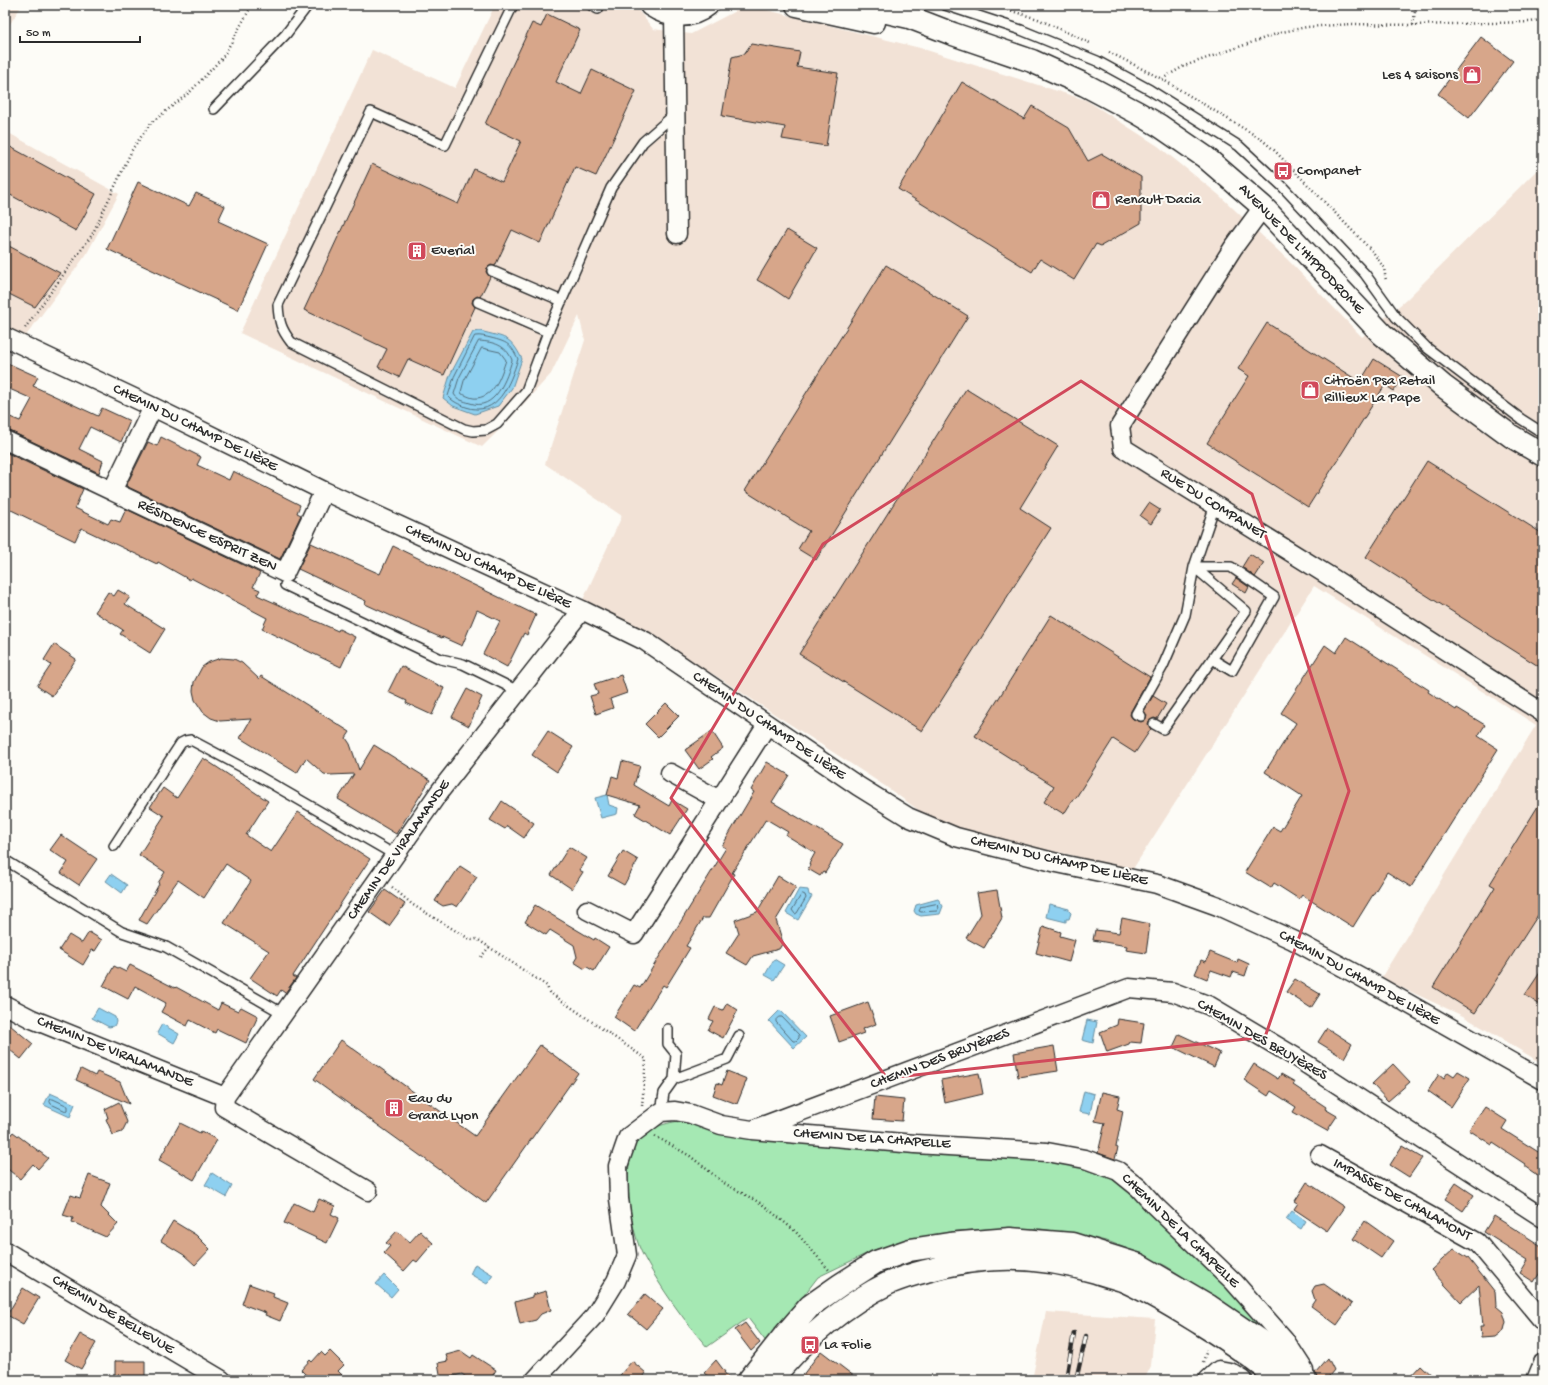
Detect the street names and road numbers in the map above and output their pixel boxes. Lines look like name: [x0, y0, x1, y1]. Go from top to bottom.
street label: AVENUE DE L'HIPPODROME: [1234, 180, 1368, 318]
street label: CHEMIN DU CHAMP DE LIÈRE: [109, 380, 281, 476]
street label: RUE DU COMPANET: [1157, 464, 1270, 544]
street label: RÉSIDENCE ESPRIT ZEN: [134, 496, 280, 576]
street label: CHEMIN DU CHAMP DE LIÈRE: [402, 520, 575, 614]
street label: CHEMIN DU CHAMP DE LIÈRE: [689, 668, 850, 785]
street label: CHEMIN DE VIRALAMANDE: [344, 776, 455, 924]
street label: CHEMIN DU CHAMP DE LIÈRE: [969, 832, 1150, 890]
street label: CHEMIN DU CHAMP DE LIÈRE: [1275, 926, 1443, 1030]
street label: CHEMIN DES BRUYÈRES: [1194, 995, 1330, 1085]
street label: CHEMIN DE VIRALAMANDE: [34, 1012, 197, 1092]
street label: CHEMIN DES BRUYÈRES: [868, 1024, 1012, 1094]
street label: CHEMIN DE LA CHAPELLE: [793, 1125, 952, 1154]
street label: IMPASSE DE CHALAMONT: [1330, 1154, 1475, 1246]
street label: CHEMIN DE LA CHAPELLE: [1117, 1170, 1243, 1293]
street label: CHEMIN DE BELLEVUE: [48, 1271, 178, 1359]

